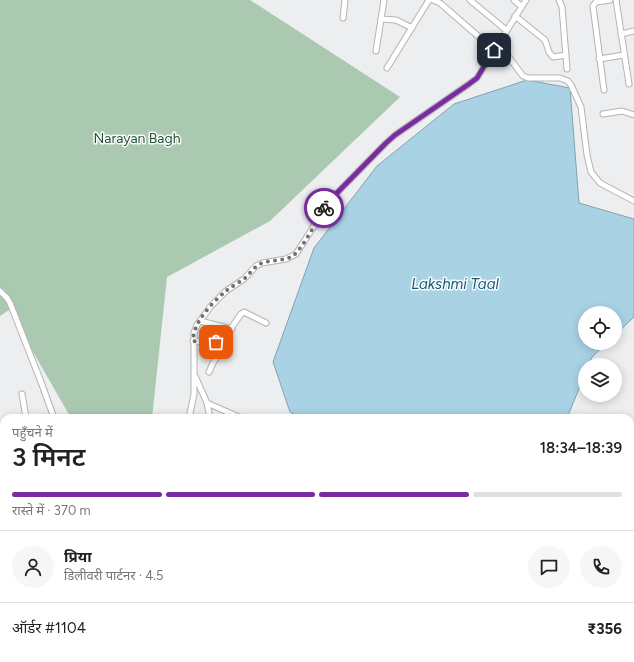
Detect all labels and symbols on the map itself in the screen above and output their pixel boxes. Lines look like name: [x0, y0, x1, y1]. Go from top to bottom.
pin: [477, 33, 511, 67]
park label: Narayan Bagh: [93, 130, 181, 147]
courier: [304, 188, 344, 228]
water label: Lakshmi Taal: [411, 275, 499, 293]
pin: [199, 325, 233, 359]

